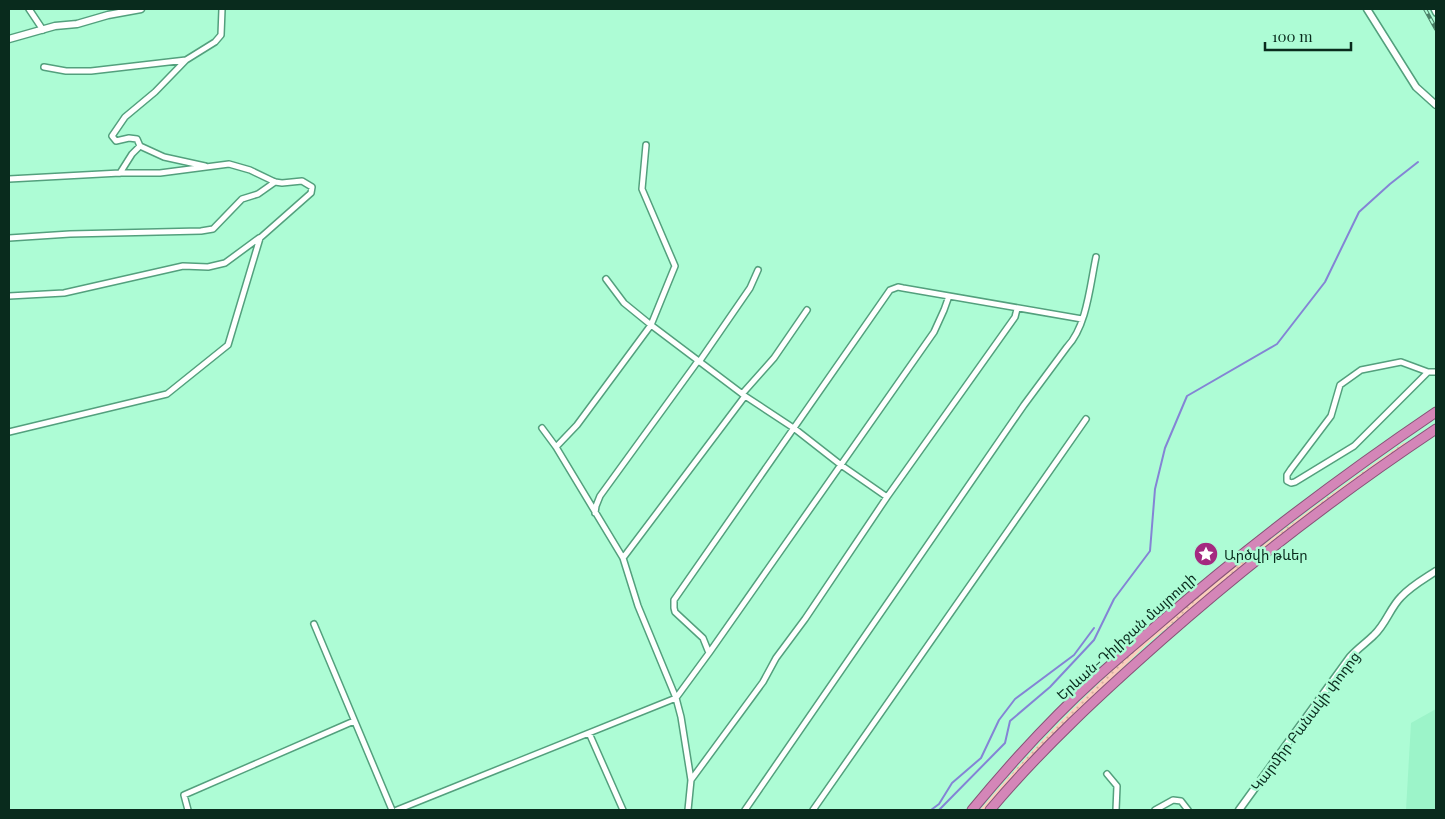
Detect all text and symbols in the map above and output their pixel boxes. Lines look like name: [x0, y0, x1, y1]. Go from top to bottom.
scale bar: [1265, 20, 1351, 52]
text: 100 m: [1272, 26, 1313, 46]
place icon: Արծվի թևեր: [1193, 541, 1219, 567]
place label: Արծվի թևեր: [1224, 545, 1308, 564]
street label: Երևան-Դիլիջան մայրուղի: [1052, 568, 1200, 704]
street label: Կարմիր Բանակի փողոց: [1246, 647, 1364, 795]

